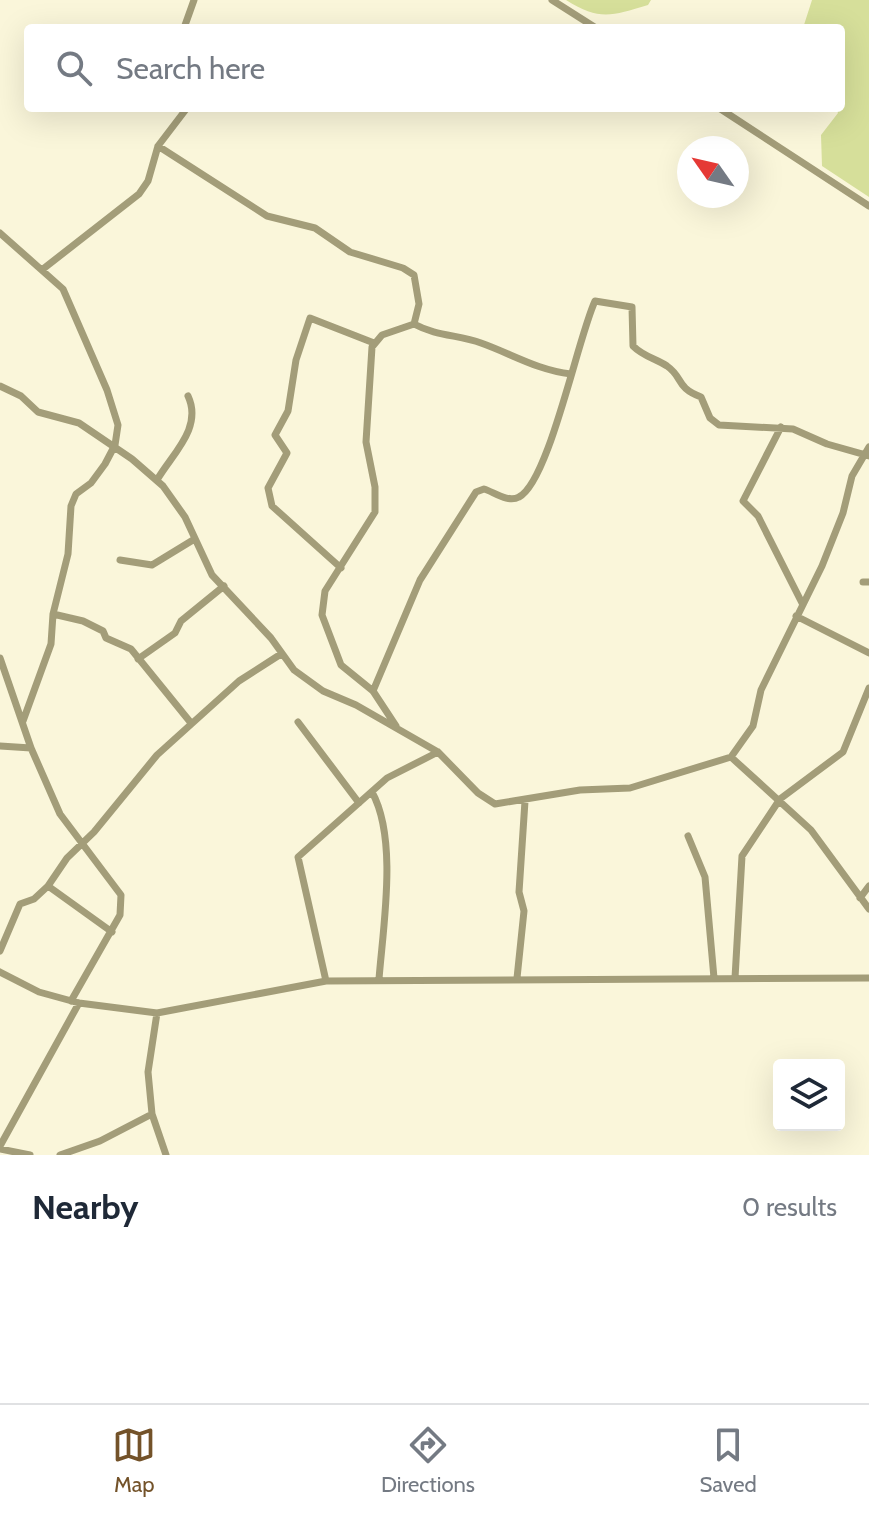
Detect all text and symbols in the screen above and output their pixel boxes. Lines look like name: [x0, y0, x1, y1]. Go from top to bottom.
search box: [24, 24, 845, 112]
icon: search: [52, 46, 96, 90]
text: Search here: [116, 50, 265, 87]
north arrow: [677, 136, 749, 208]
map controls: [773, 1059, 845, 1131]
button: layers: [773, 1059, 845, 1131]
text: Nearby: [32, 1186, 139, 1228]
text: 0 results: [742, 1191, 837, 1223]
tab: Map: [112, 1423, 156, 1498]
tab: Directions: [381, 1423, 475, 1498]
tab: Saved: [700, 1423, 757, 1498]

